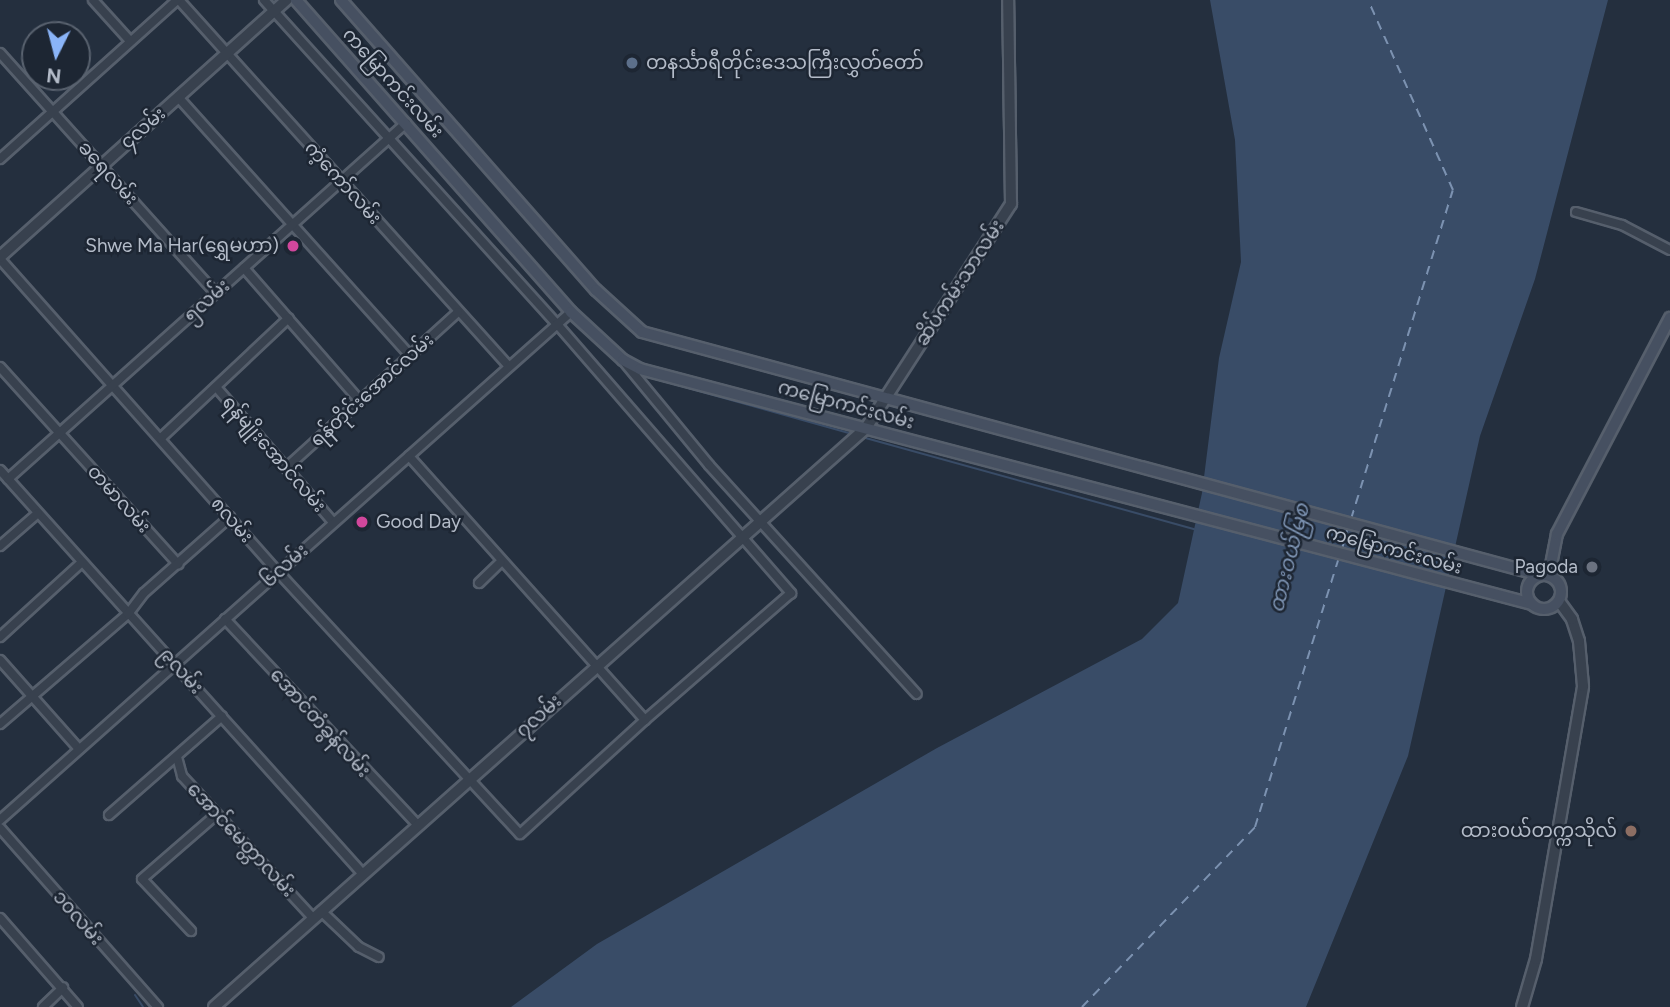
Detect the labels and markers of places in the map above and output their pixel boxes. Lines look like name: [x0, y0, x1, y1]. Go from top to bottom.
place label: တနင်္သာရီတိုင်းဒေသကြီးလွှတ်တော်: [646, 52, 924, 74]
marker: တနင်္သာရီတိုင်းဒေသကြီးလွှတ်တော်: [624, 55, 640, 71]
place label: Shwe Ma Har(‌‌ရွှေမဟာ): [85, 235, 279, 257]
marker: Shwe Ma Har(‌‌ရွှေမဟာ): [285, 238, 301, 254]
place label: Good Day: [376, 511, 461, 533]
marker: Good Day: [354, 514, 370, 530]
place label: Pagoda: [1515, 556, 1578, 578]
marker: Pagoda: [1584, 559, 1600, 575]
place label: ထားဝယ်တက္ကသိုလ်: [1461, 820, 1617, 842]
marker: ထားဝယ်တက္ကသိုလ်: [1623, 823, 1639, 839]

